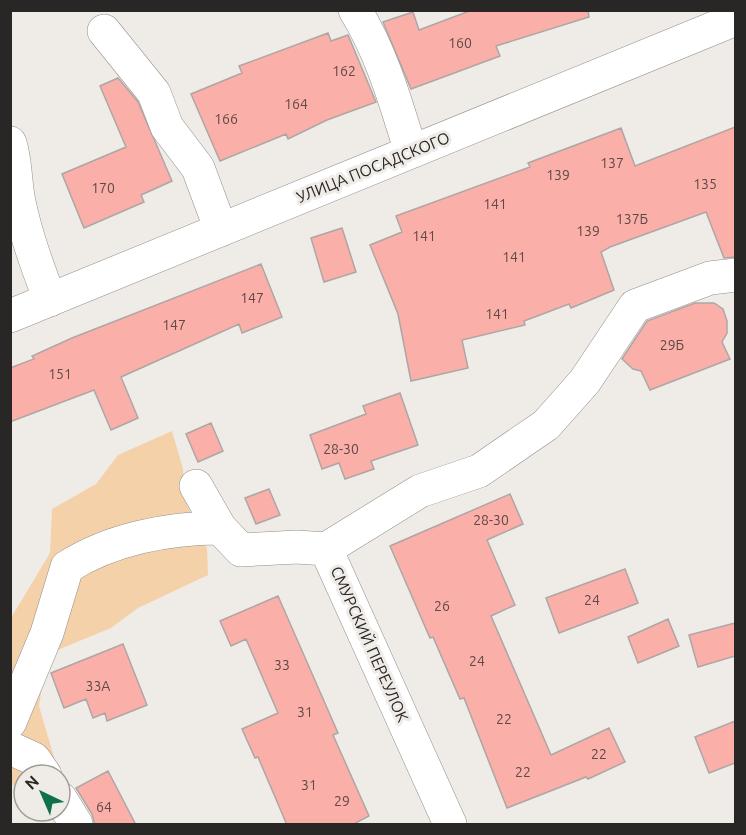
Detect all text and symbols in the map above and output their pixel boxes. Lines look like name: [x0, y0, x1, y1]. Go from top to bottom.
house number: 160: [448, 35, 472, 51]
house number: 162: [332, 63, 356, 79]
house number: 164: [284, 96, 308, 112]
house number: 166: [214, 111, 238, 127]
street label: УЛИЦА ПОСАДСКОГО: [294, 128, 452, 206]
house number: 137: [600, 155, 624, 171]
house number: 139: [546, 167, 570, 183]
house number: 135: [693, 176, 717, 192]
house number: 170: [91, 180, 115, 196]
house number: 141: [483, 196, 507, 212]
house number: 137Б: [616, 211, 648, 227]
house number: 139: [576, 223, 600, 239]
house number: 141: [412, 228, 436, 244]
house number: 141: [502, 249, 526, 265]
house number: 147: [240, 290, 264, 306]
house number: 141: [485, 306, 509, 322]
house number: 147: [162, 317, 186, 333]
house number: 29Б: [660, 337, 684, 353]
house number: 151: [48, 366, 72, 382]
house number: 28-30: [323, 441, 359, 457]
house number: 28-30: [473, 512, 509, 528]
street label: СМУРСКИЙ ПЕРЕУЛОК: [328, 563, 413, 725]
house number: 24: [584, 592, 600, 608]
house number: 26: [434, 598, 450, 614]
house number: 24: [469, 653, 485, 669]
house number: 33: [274, 657, 290, 673]
house number: 33А: [86, 678, 110, 694]
house number: 31: [297, 704, 313, 720]
house number: 22: [496, 711, 512, 727]
house number: 22: [591, 746, 607, 762]
north arrow: [12, 763, 72, 823]
house number: 22: [515, 764, 531, 780]
text: N: [21, 772, 42, 793]
house number: 31: [301, 777, 317, 793]
house number: 29: [334, 793, 350, 809]
house number: 64: [96, 799, 112, 815]

